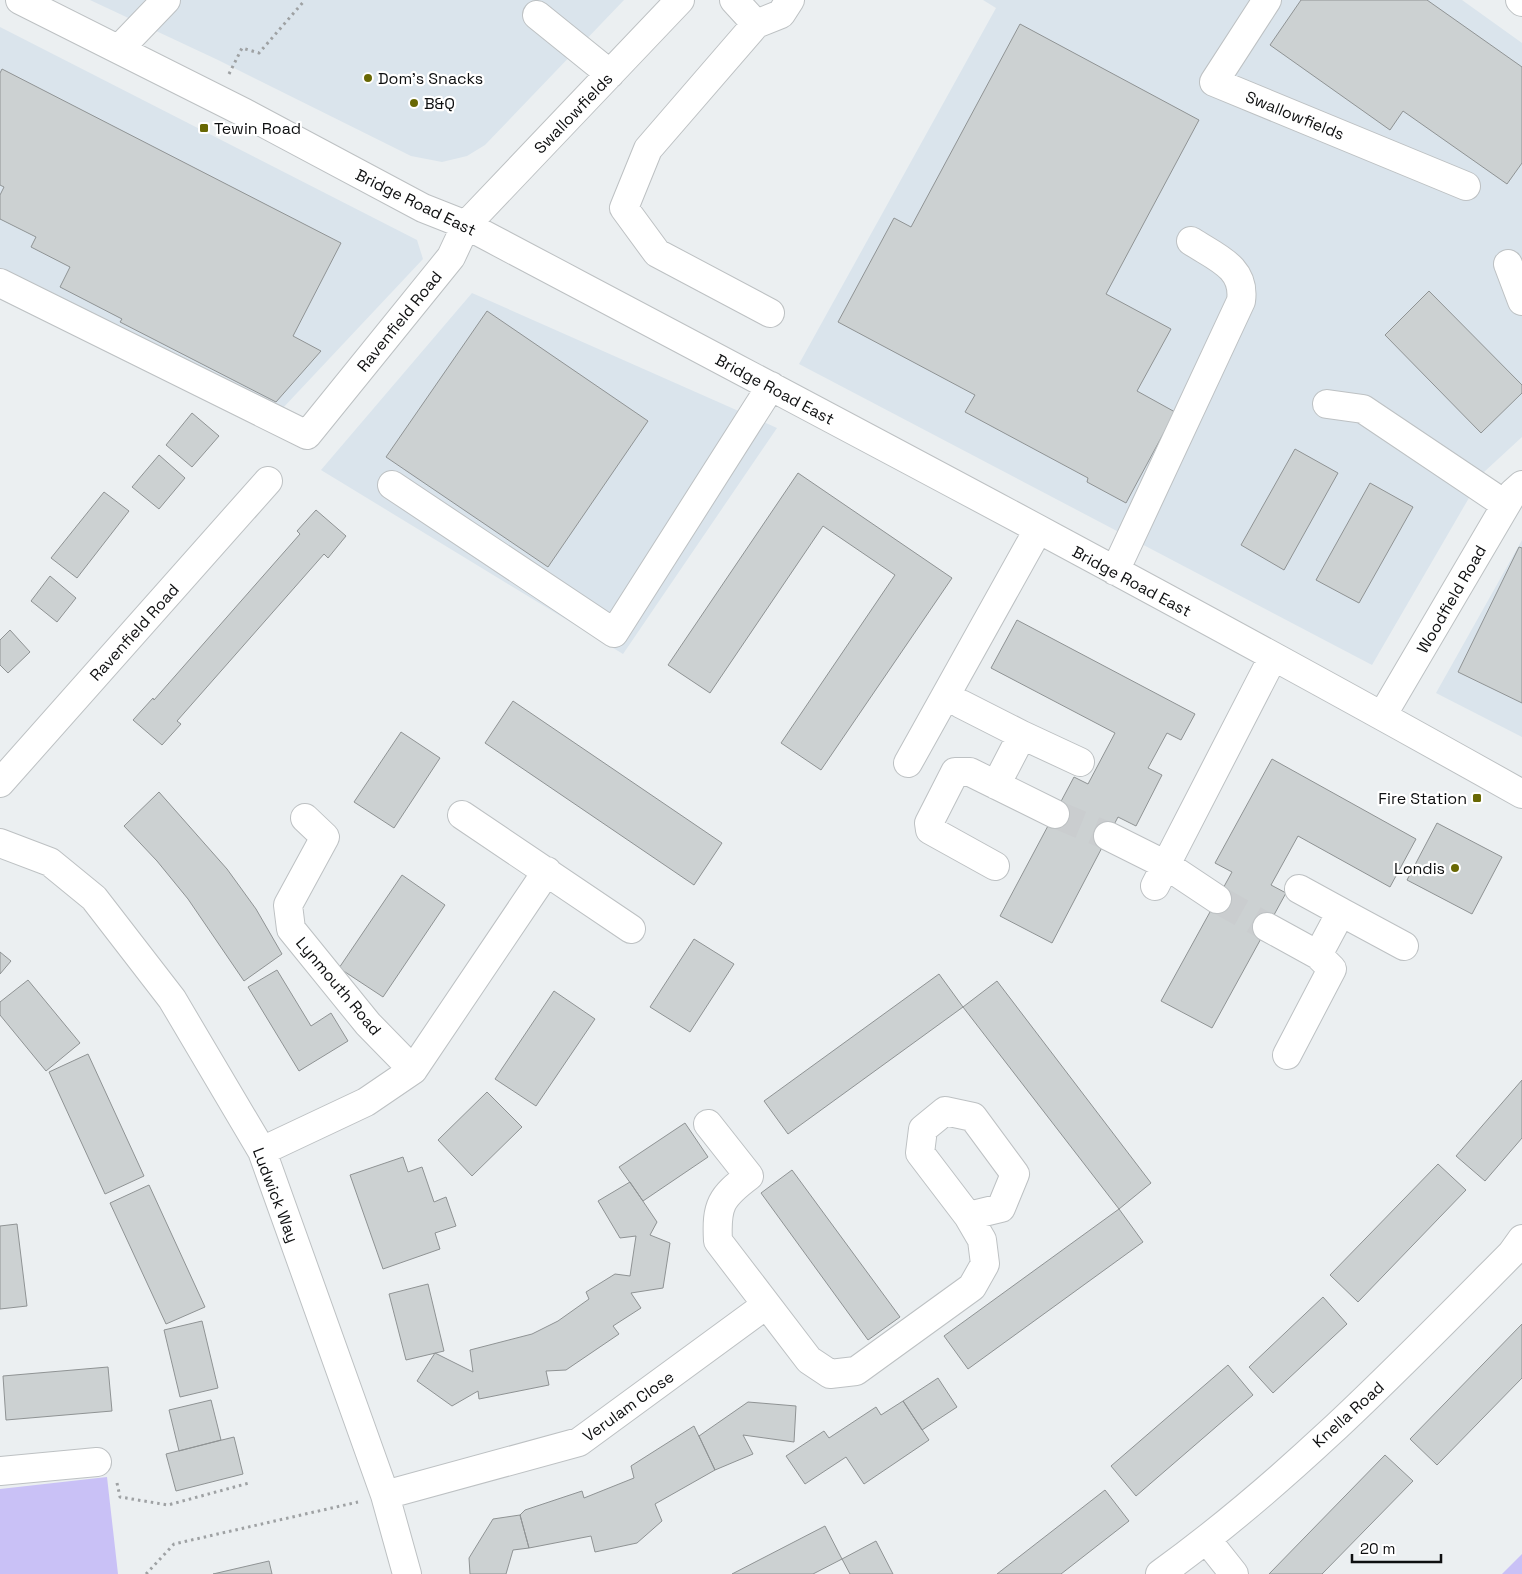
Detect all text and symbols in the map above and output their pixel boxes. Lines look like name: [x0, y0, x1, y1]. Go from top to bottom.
place label: Dom's Snacks: [378, 68, 483, 89]
street label: Swallowfields: [529, 68, 617, 158]
marker: Dom's Snacks: [362, 72, 374, 84]
street label: Swallowfields: [1242, 86, 1347, 145]
place label: B&Q: [424, 93, 455, 114]
marker: B&Q: [408, 97, 420, 109]
place label: Tewin Road: [214, 118, 301, 139]
marker: Tewin Road: [198, 122, 210, 134]
street label: Bridge Road East: [352, 164, 480, 241]
street label: Ravenfield Road: [352, 267, 447, 376]
street label: Bridge Road East: [712, 349, 838, 430]
street label: Bridge Road East: [1069, 541, 1195, 622]
street label: Woodfield Road: [1412, 541, 1491, 657]
street label: Ravenfield Road: [85, 579, 184, 685]
place label: Fire Station: [1378, 788, 1467, 809]
marker: Fire Station: [1471, 792, 1483, 804]
place label: Londis: [1394, 858, 1445, 879]
marker: Londis: [1449, 862, 1461, 874]
street label: Lynmouth Road: [291, 933, 386, 1040]
street label: Ludwick Way: [248, 1145, 303, 1246]
street label: Verulam Close: [579, 1366, 678, 1447]
street label: Knella Road: [1308, 1377, 1389, 1452]
scale bar: [1352, 1532, 1441, 1564]
text: 20 m: [1360, 1539, 1395, 1558]

